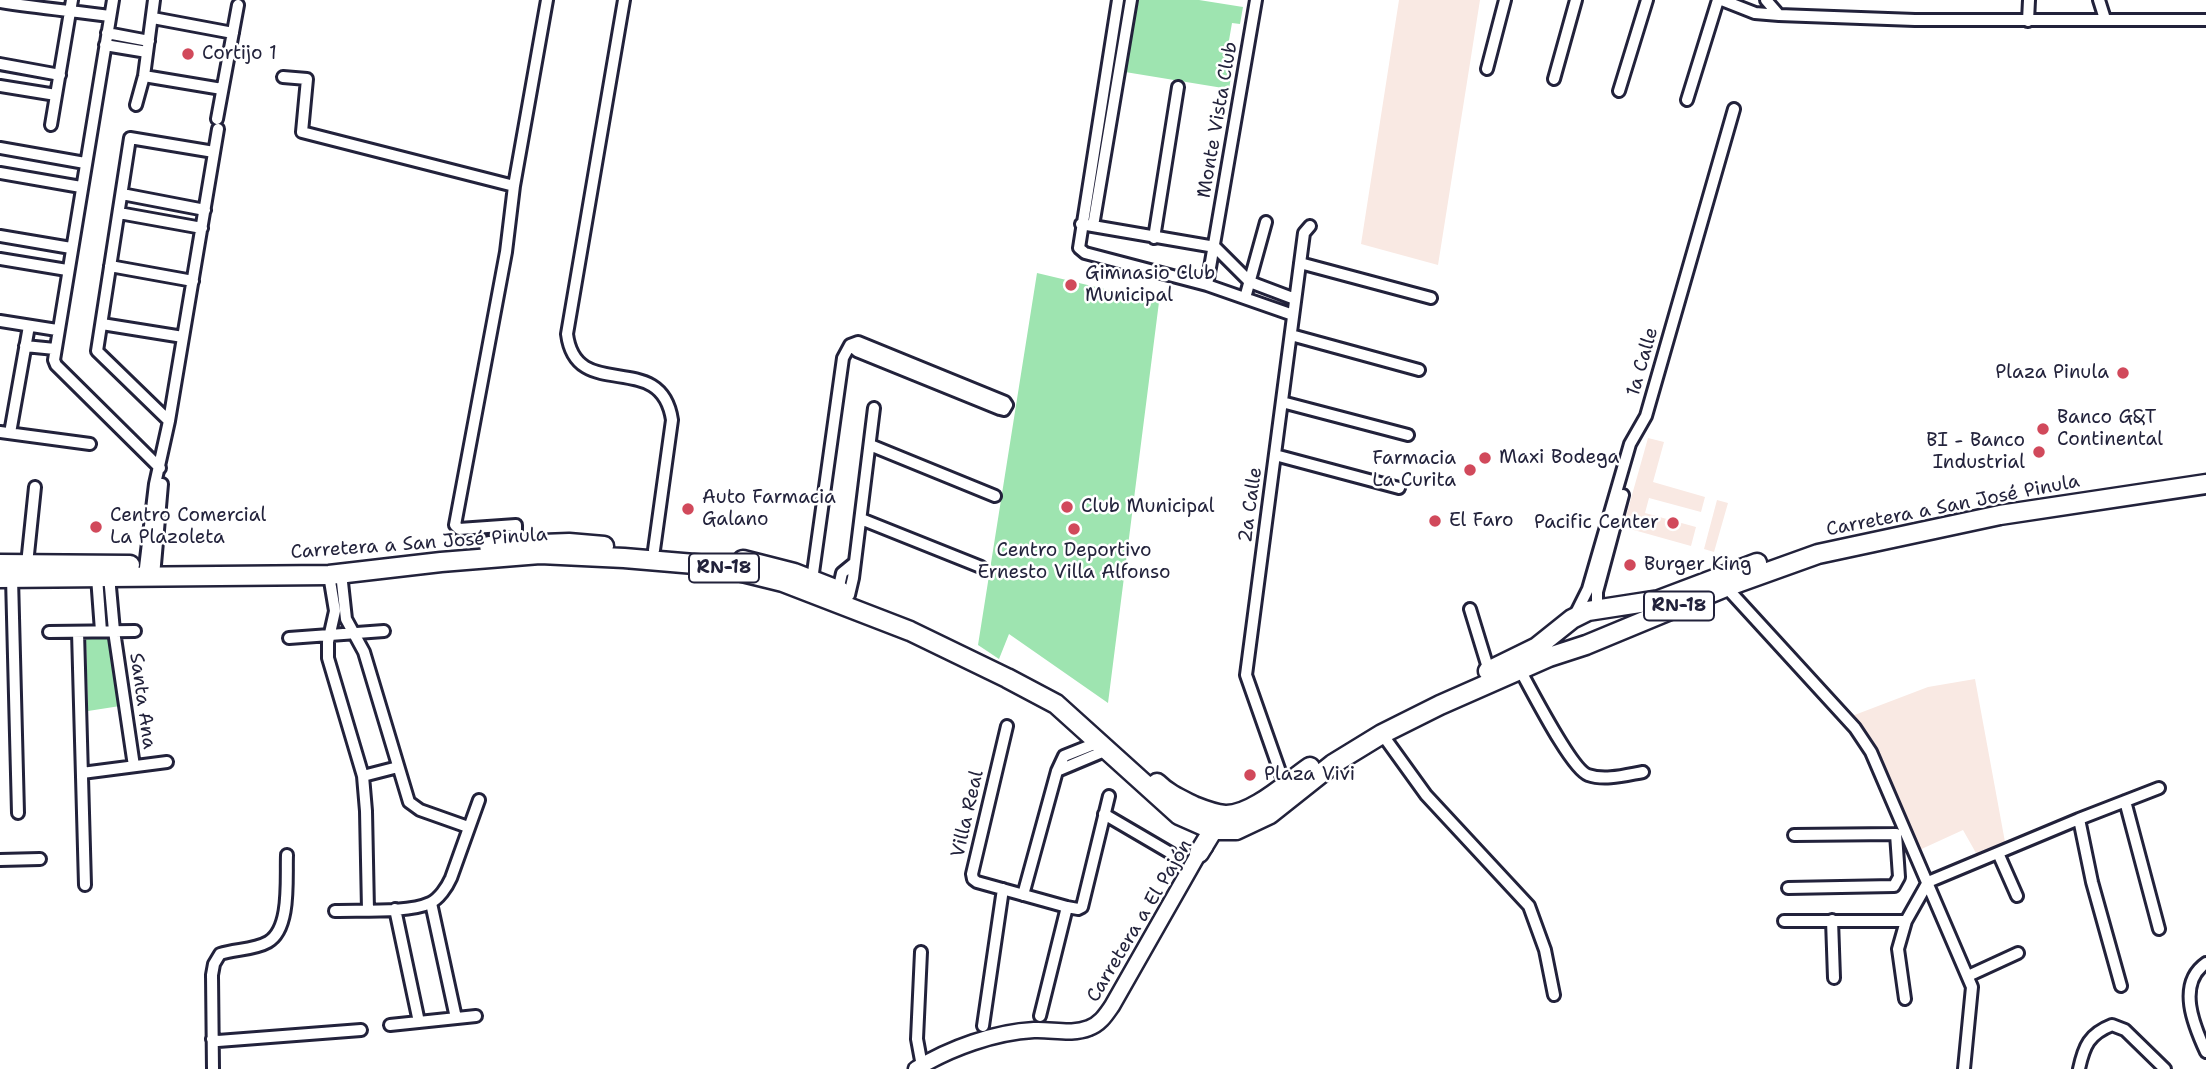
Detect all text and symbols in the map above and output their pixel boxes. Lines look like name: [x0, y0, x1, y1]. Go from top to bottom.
street label: Monte Vista Club: [1193, 40, 1243, 200]
place label: Cortijo 1: [202, 43, 277, 65]
marker: Cortijo 1: [180, 46, 196, 62]
place label: Gimnasio Club Municipal: [1085, 263, 1215, 307]
marker: Gimnasio Club Municipal: [1063, 277, 1079, 293]
street label: 1a Calle: [1622, 325, 1664, 399]
place label: Plaza Pinula: [1995, 362, 2109, 384]
marker: Plaza Pinula: [2115, 365, 2131, 381]
place label: Banco G&T Continental: [2057, 407, 2163, 451]
marker: Banco G&T Continental: [2035, 421, 2051, 437]
place label: BI - Banco Industrial: [1926, 430, 2025, 474]
marker: BI - Banco Industrial: [2031, 444, 2047, 460]
place label: Maxi Bodega: [1499, 447, 1619, 469]
place label: Farmacia La Curita: [1372, 448, 1456, 492]
marker: Maxi Bodega: [1477, 450, 1493, 466]
marker: Farmacia La Curita: [1462, 462, 1478, 478]
street label: 2a Calle: [1234, 466, 1268, 544]
street label: Carretera a San José Pinula: [1824, 470, 2082, 542]
place label: Auto Farmacia Galano: [702, 487, 836, 531]
place label: Club Municipal: [1081, 496, 1215, 518]
marker: Club Municipal: [1059, 499, 1075, 515]
marker: Auto Farmacia Galano: [680, 501, 696, 517]
place label: Centro Comercial La Plazoleta: [110, 505, 266, 549]
place label: El Faro: [1449, 510, 1514, 532]
place label: Pacific Center: [1534, 512, 1659, 534]
marker: El Faro: [1427, 513, 1443, 529]
marker: Pacific Center: [1665, 515, 1681, 531]
marker: Centro Comercial La Plazoleta: [88, 519, 104, 535]
marker: Centro Deportivo Ernesto Villa Alfonso: [1066, 521, 1082, 537]
street label: Carretera a San José Pinula: [290, 524, 548, 564]
place label: Centro Deportivo Ernesto Villa Alfonso: [977, 540, 1171, 584]
road number: RN-18: [689, 554, 759, 582]
place label: Burger King: [1644, 554, 1752, 576]
marker: Burger King: [1622, 557, 1638, 573]
road number: RN-18: [1644, 592, 1714, 620]
street label: Santa Ana: [124, 651, 160, 751]
place label: Plaza Vivi: [1264, 764, 1355, 786]
marker: Plaza Vivi: [1242, 767, 1258, 783]
street label: Villa Real: [947, 768, 989, 860]
street label: Carretera a El Pajón: [1082, 836, 1198, 1006]

